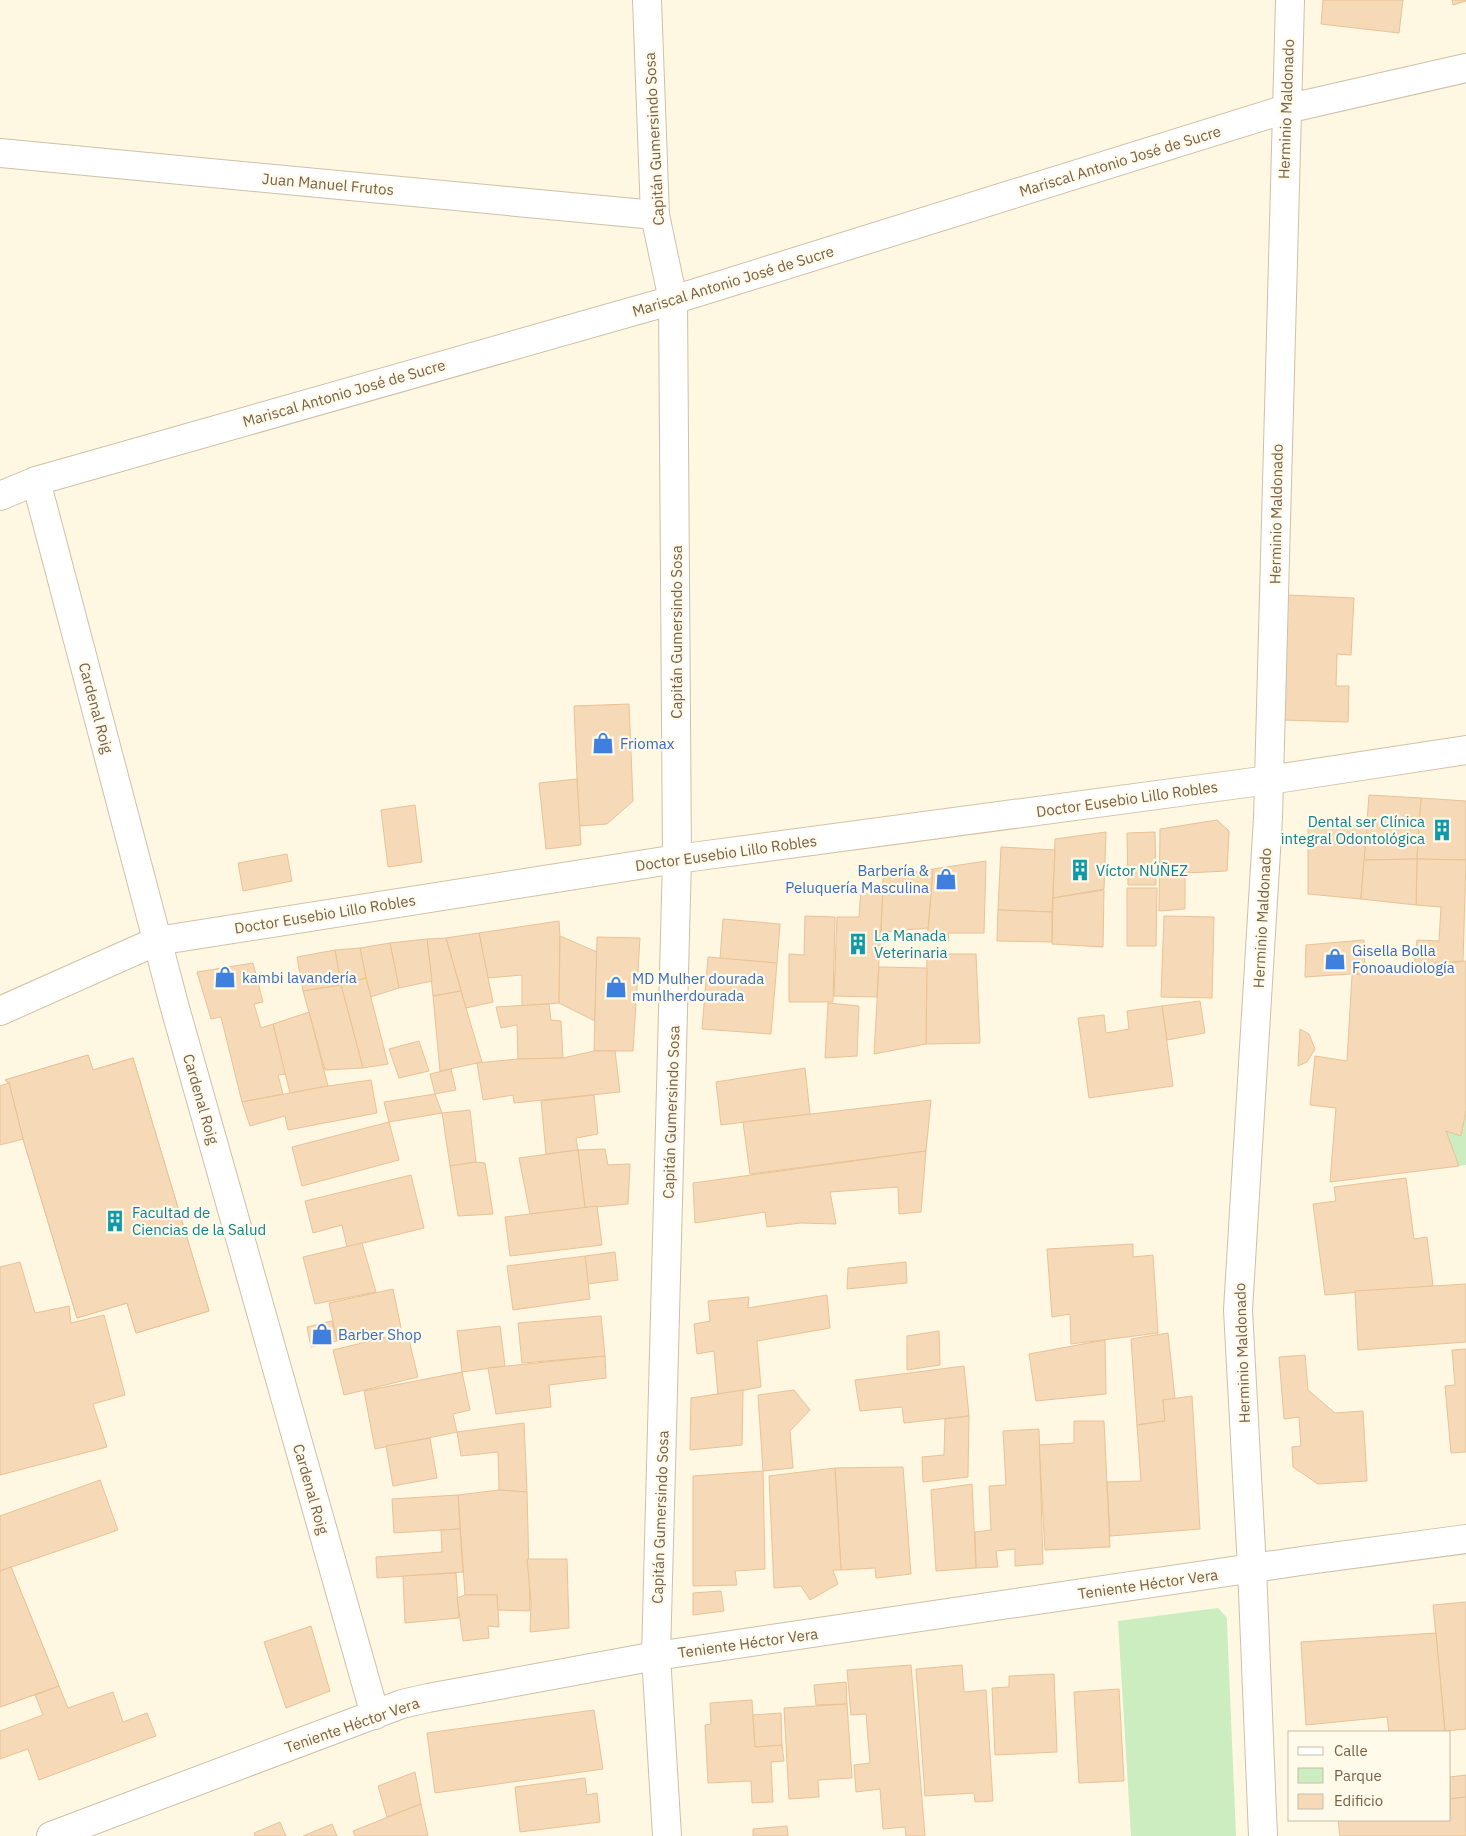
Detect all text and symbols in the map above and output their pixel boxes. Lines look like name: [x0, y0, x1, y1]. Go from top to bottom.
street label: Herminio Maldonado: [1274, 39, 1298, 179]
street label: Capitán Gumersindo Sosa: [640, 52, 668, 226]
street label: Mariscal Antonio José de Sucre: [1017, 121, 1223, 201]
street label: Juan Manuel Frutos: [261, 169, 395, 199]
street label: Mariscal Antonio José de Sucre: [630, 241, 836, 321]
street label: Mariscal Antonio José de Sucre: [240, 355, 448, 431]
street label: Herminio Maldonado: [1265, 444, 1287, 584]
street label: Capitán Gumersindo Sosa: [667, 545, 686, 719]
street label: Cardenal Roig: [75, 660, 117, 756]
shop icon: Friomax: [590, 730, 616, 756]
place label: Friomax: [620, 734, 675, 753]
street label: Doctor Eusebio Lillo Robles: [1035, 777, 1219, 821]
place label: Dental ser Clínica integral Odontológica: [1281, 812, 1425, 848]
building icon: Dental ser Clínica integral Odontológica: [1429, 817, 1455, 843]
street label: Doctor Eusebio Lillo Robles: [634, 831, 818, 875]
street label: Herminio Maldonado: [1249, 847, 1275, 989]
building icon: Víctor NÚÑEZ: [1067, 857, 1093, 883]
place label: Barbería & Peluquería Masculina: [785, 861, 930, 897]
place label: Víctor NÚÑEZ: [1096, 861, 1188, 880]
shop icon: Barbería & Peluquería Masculina: [933, 866, 959, 892]
street label: Doctor Eusebio Lillo Robles: [233, 890, 417, 938]
place label: La Manada Veterinaria: [874, 926, 947, 962]
building icon: La Manada Veterinaria: [845, 931, 871, 957]
place label: Gisella Bolla Fonoaudiología: [1352, 941, 1455, 977]
shop icon: Gisella Bolla Fonoaudiología: [1322, 946, 1348, 972]
shop icon: kambi lavandería: [212, 964, 238, 990]
place label: kambi lavandería: [242, 968, 357, 987]
place label: MD Mulher dourada munlherdourada: [632, 969, 764, 1005]
shop icon: MD Mulher dourada munlherdourada: [603, 974, 629, 1000]
street label: Capitán Gumersindo Sosa: [658, 1025, 684, 1199]
street label: Cardenal Roig: [179, 1052, 223, 1147]
place label: Facultad de Ciencias de la Salud: [132, 1203, 266, 1239]
building icon: Facultad de Ciencias de la Salud: [102, 1208, 128, 1234]
street label: Herminio Maldonado: [1230, 1283, 1254, 1423]
shop icon: Barber Shop: [309, 1321, 335, 1347]
place label: Barber Shop: [338, 1325, 422, 1344]
street label: Capitán Gumersindo Sosa: [647, 1430, 673, 1604]
street label: Cardenal Roig: [289, 1442, 333, 1537]
street label: Teniente Héctor Vera: [1077, 1565, 1219, 1603]
street label: Teniente Héctor Vera: [677, 1624, 819, 1662]
street label: Teniente Héctor Vera: [282, 1693, 422, 1757]
legend: [1288, 1731, 1451, 1821]
text: Calle: [1334, 1741, 1368, 1760]
text: Parque: [1334, 1766, 1382, 1785]
text: Edificio: [1334, 1791, 1383, 1810]

